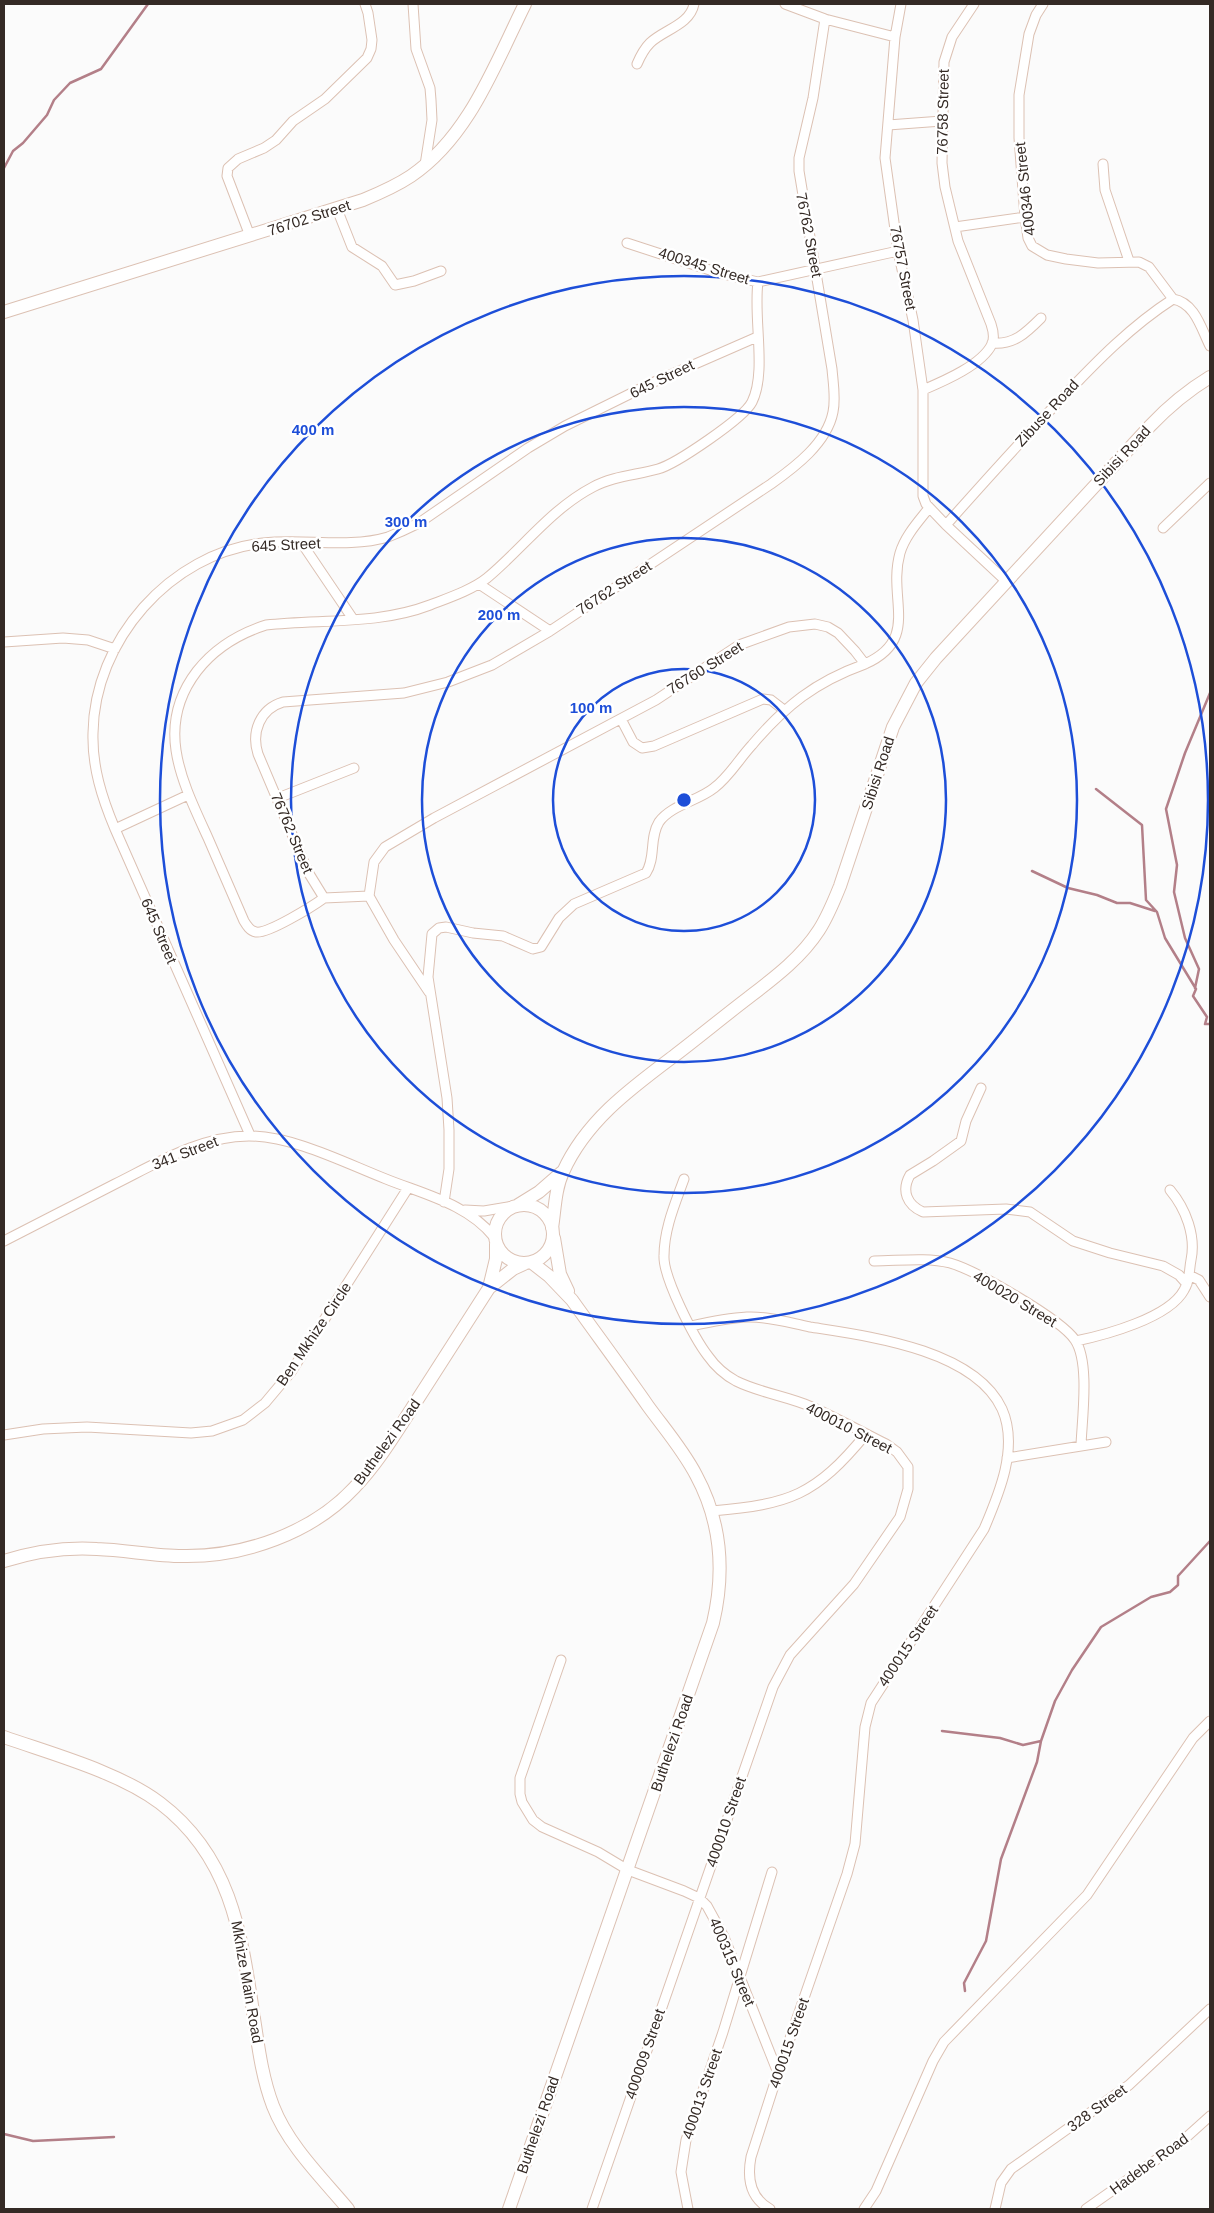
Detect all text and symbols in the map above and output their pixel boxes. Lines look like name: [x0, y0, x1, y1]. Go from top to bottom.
street label: 76758 Street: [933, 68, 952, 155]
street label: 400346 Street: [1011, 140, 1038, 237]
street label: 76762 Street: [793, 191, 826, 279]
street label: 76702 Street: [265, 196, 353, 239]
street label: 76757 Street: [887, 224, 920, 312]
street label: 400345 Street: [657, 244, 752, 288]
street label: 645 Street: [627, 355, 697, 401]
street label: Zibuse Road: [1011, 376, 1082, 450]
text: 400 m: [292, 421, 334, 438]
street label: Sibisi Road: [1090, 422, 1154, 489]
text: 300 m: [385, 513, 427, 530]
street label: 645 Street: [251, 534, 322, 555]
street label: 76762 Street: [573, 557, 655, 618]
text: 200 m: [478, 606, 520, 623]
street label: 76760 Street: [664, 637, 746, 698]
text: 100 m: [570, 699, 612, 716]
street label: Sibisi Road: [858, 734, 897, 812]
street label: 76762 Street: [268, 790, 317, 876]
centre of rings: [675, 791, 693, 809]
street label: 645 Street: [138, 896, 181, 967]
street label: 341 Street: [149, 1132, 221, 1173]
street label: 400020 Street: [970, 1267, 1061, 1331]
street label: Ben Mkhize Circle: [273, 1279, 354, 1389]
street label: Buthelezi Road: [350, 1396, 423, 1488]
street label: 400010 Street: [803, 1399, 896, 1457]
street label: 400015 Street: [874, 1601, 941, 1690]
street label: Buthelezi Road: [647, 1692, 696, 1794]
street label: 400010 Street: [702, 1774, 749, 1869]
street label: 400315 Street: [706, 1915, 759, 2009]
street label: Mkhize Main Road: [228, 1919, 267, 2045]
street label: 400015 Street: [765, 1995, 812, 2090]
street label: 400009 Street: [621, 2006, 668, 2101]
street label: 400013 Street: [678, 2046, 725, 2141]
street label: Buthelezi Road: [513, 2074, 562, 2176]
street label: 328 Street: [1064, 2080, 1130, 2135]
street label: Hadebe Road: [1106, 2130, 1191, 2198]

